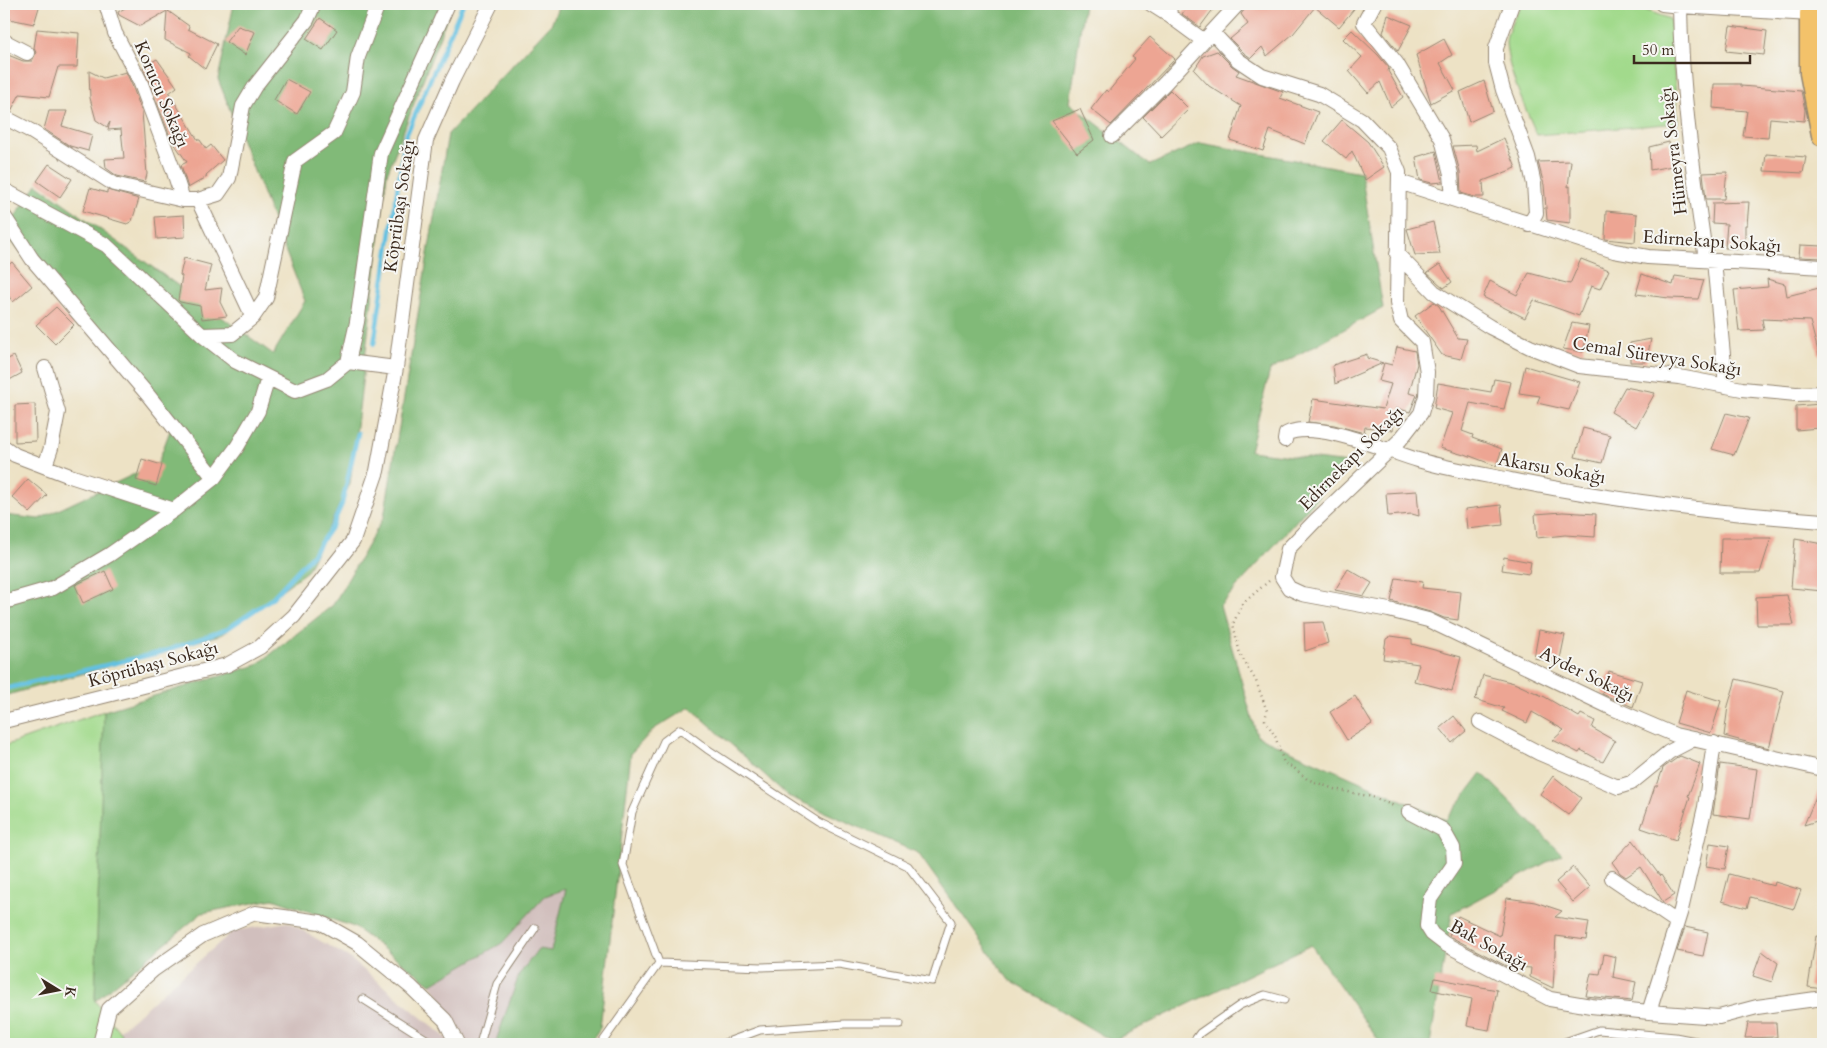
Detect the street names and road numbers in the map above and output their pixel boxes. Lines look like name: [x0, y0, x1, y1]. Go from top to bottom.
street label: Korucu Sokağı: [128, 37, 195, 151]
street label: Hümeyra Sokağı: [1653, 86, 1694, 216]
street label: Köprübaşı Sokağı: [378, 138, 421, 274]
street label: Edirnekapı Sokağı: [1642, 224, 1782, 259]
street label: Cemal Süreyya Sokağı: [1571, 331, 1743, 382]
street label: Edirnekapı Sokağı: [1293, 400, 1409, 516]
street label: Akarsu Sokağı: [1496, 447, 1608, 490]
street label: Köprübaşı Sokağı: [85, 635, 221, 694]
street label: Ayder Sokağı: [1535, 641, 1638, 708]
street label: Bak Sokağı: [1445, 914, 1532, 977]

